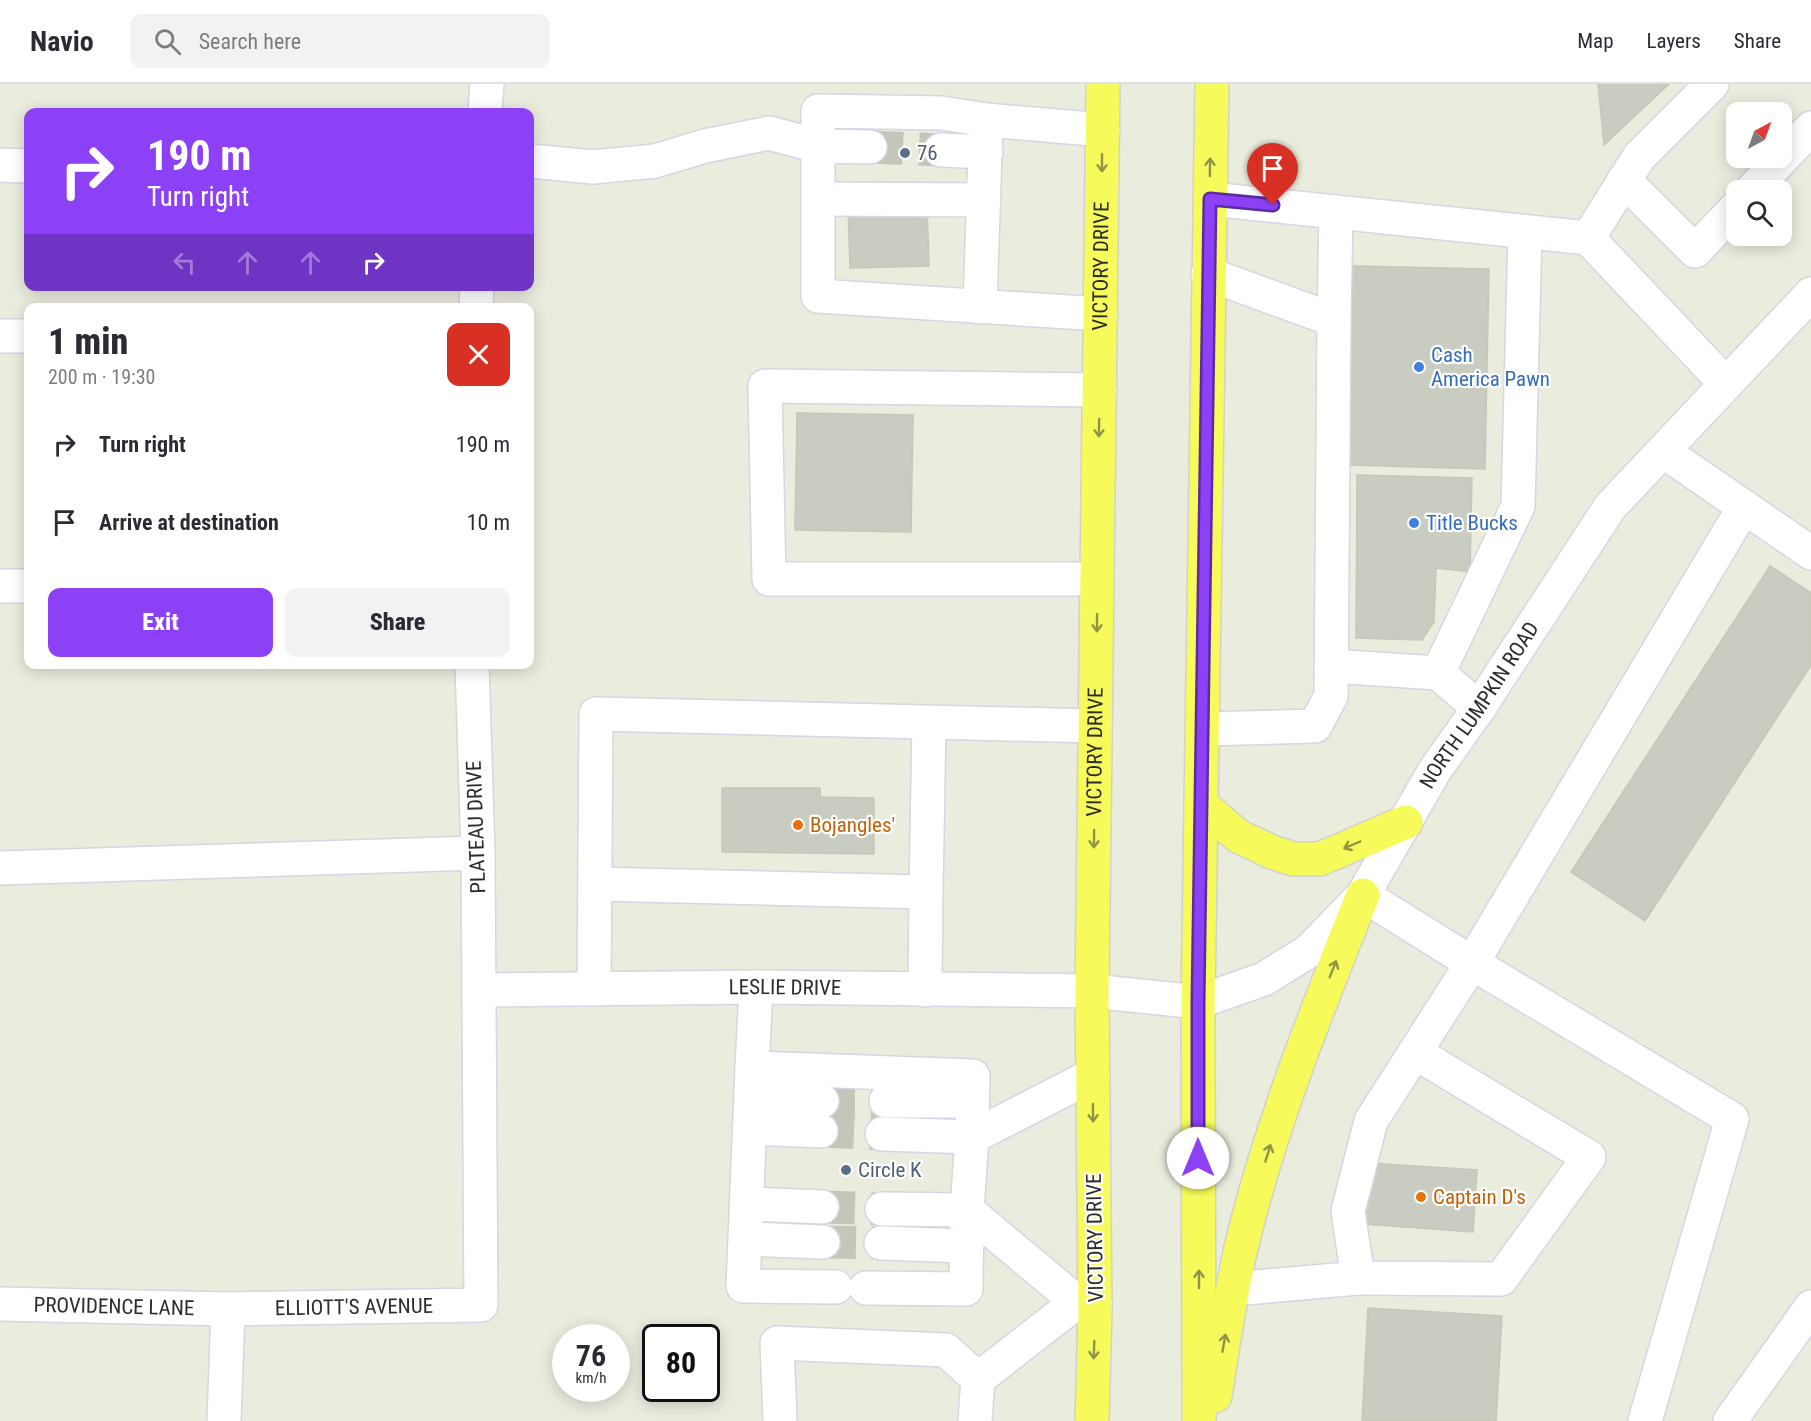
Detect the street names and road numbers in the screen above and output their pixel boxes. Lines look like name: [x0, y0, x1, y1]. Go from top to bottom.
street label: VICTORY DRIVE: [1088, 201, 1114, 331]
street label: NORTH LUMPKIN ROAD: [1415, 617, 1544, 793]
street label: VICTORY DRIVE: [1082, 687, 1108, 817]
street label: PLATEAU DRIVE: [462, 760, 490, 894]
street label: LESLIE DRIVE: [729, 975, 841, 1000]
street label: VICTORY DRIVE: [1082, 1173, 1108, 1303]
street label: PROVIDENCE LANE: [33, 1293, 195, 1320]
street label: ELLIOTT'S AVENUE: [275, 1294, 433, 1320]

